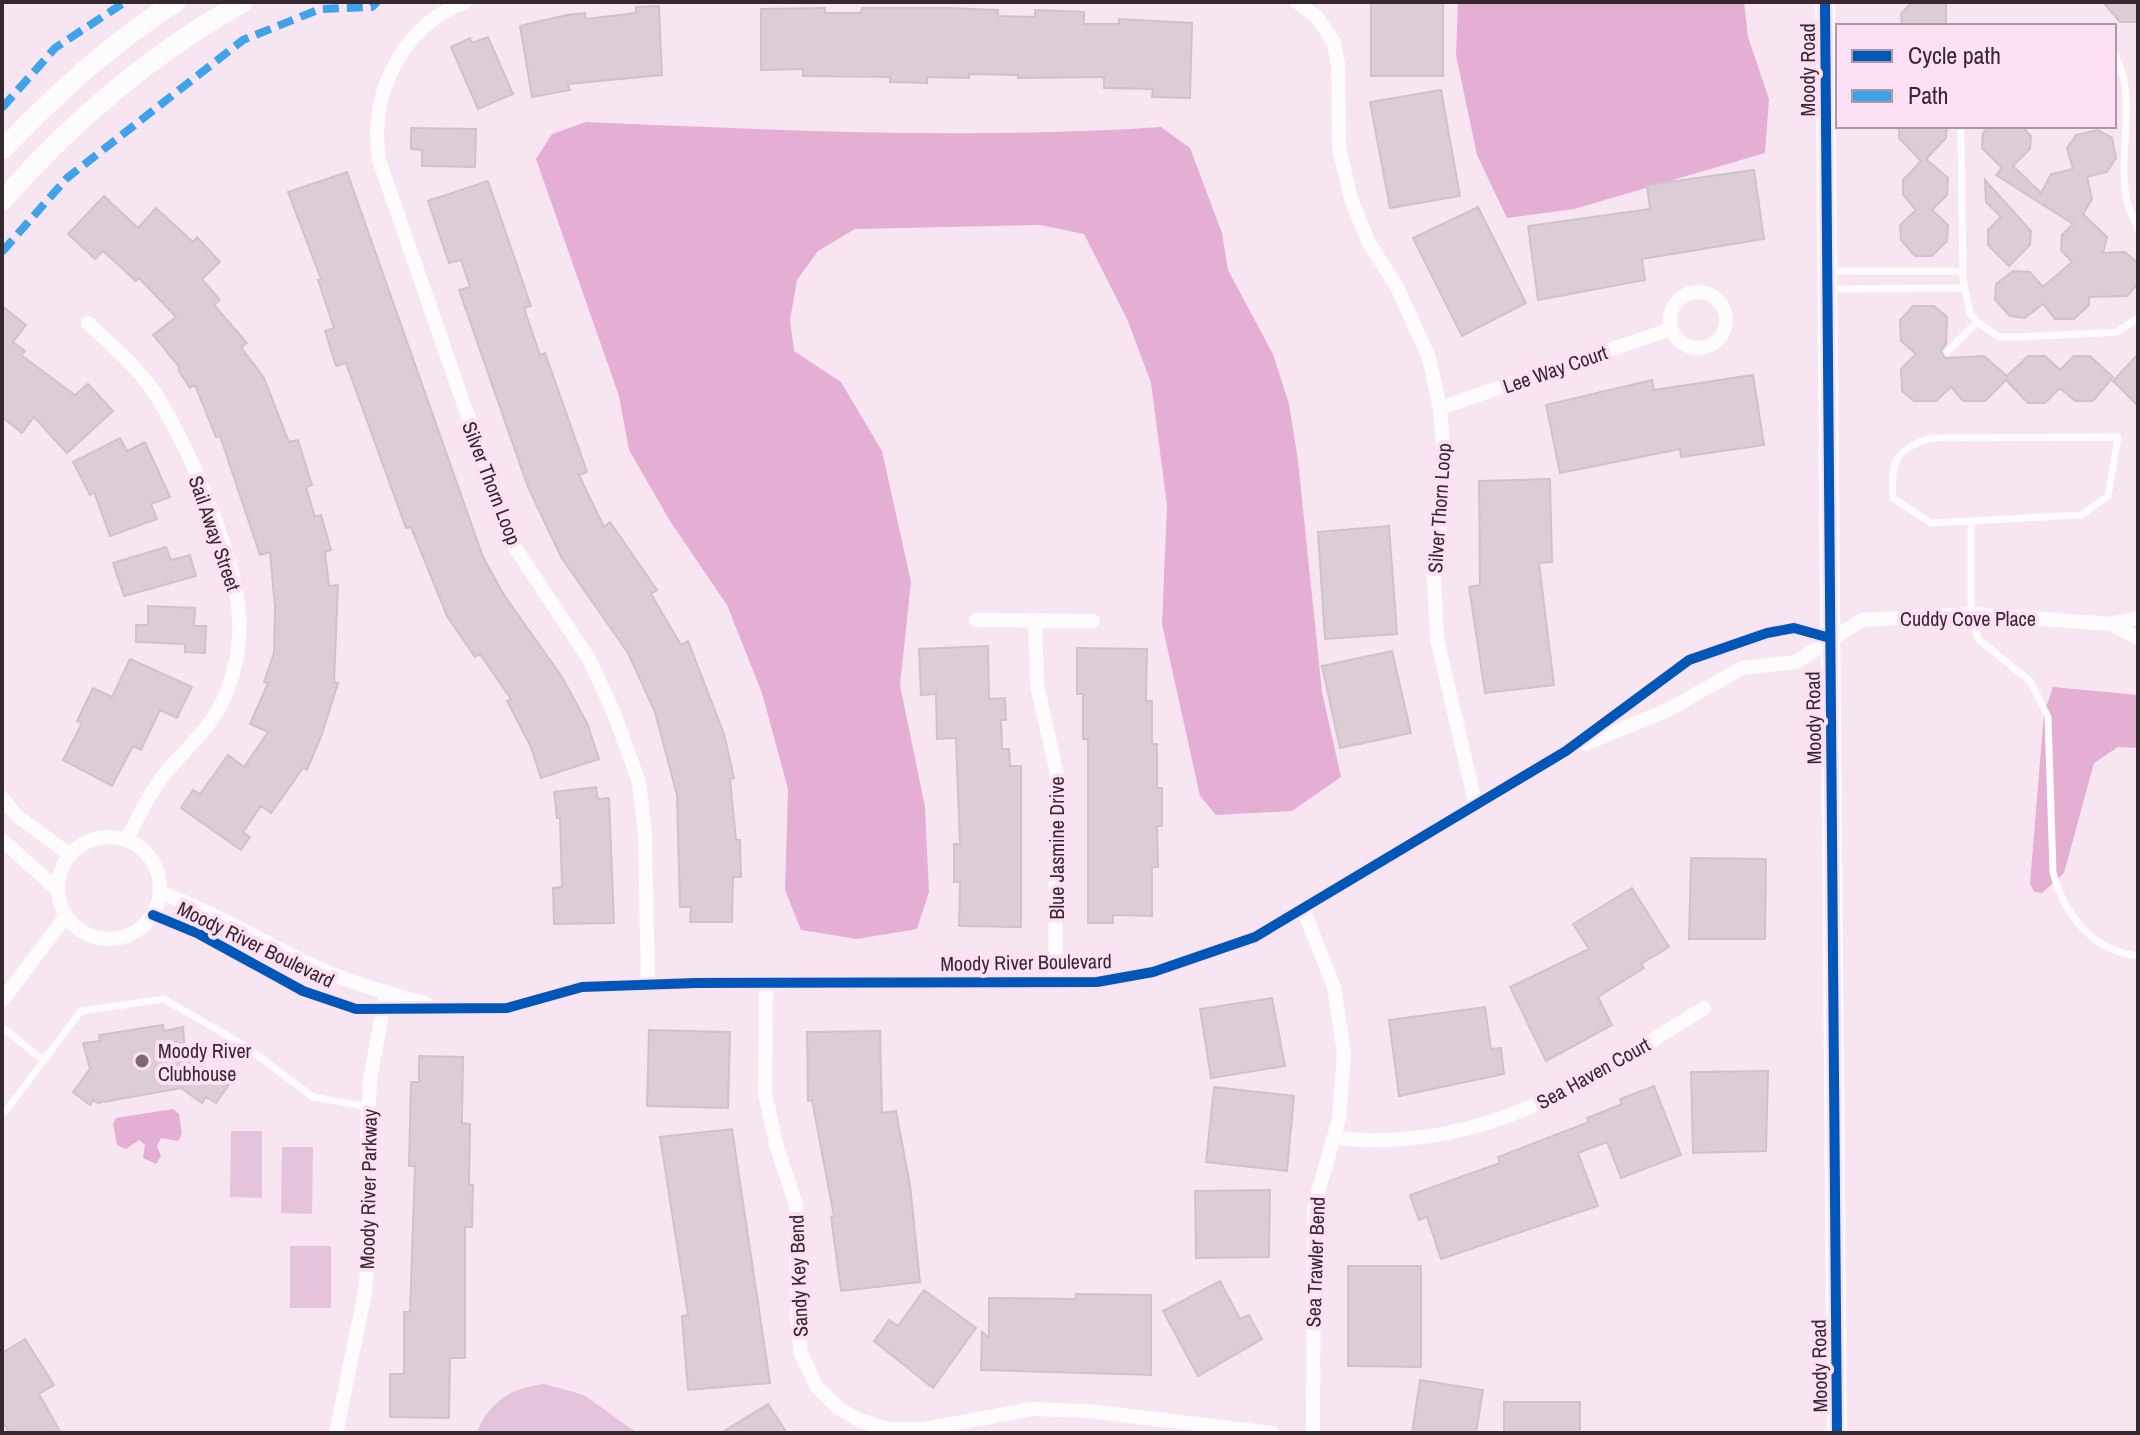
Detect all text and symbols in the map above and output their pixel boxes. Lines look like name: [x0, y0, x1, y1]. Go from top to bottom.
street label: Moody Road: [1794, 24, 1821, 116]
legend: [1836, 24, 2116, 128]
text: Cycle path: [1908, 39, 2001, 71]
text: Path: [1908, 79, 1949, 111]
street label: Lee Way Court: [1499, 338, 1611, 399]
street label: Silver Thorn Loop: [456, 417, 528, 549]
street label: Silver Thorn Loop: [1421, 442, 1457, 574]
street label: Sail Away Street: [183, 472, 247, 595]
street label: Cuddy Cove Place: [1900, 605, 2036, 632]
street label: Moody Road: [1799, 671, 1827, 765]
street label: Blue Jasmine Drive: [1043, 776, 1070, 920]
street label: Moody River Boulevard: [173, 894, 339, 994]
street label: Moody River Boulevard: [940, 947, 1112, 977]
street label: Sea Haven Court: [1531, 1030, 1655, 1115]
place label: Moody River Clubhouse: [158, 1037, 251, 1087]
marker: Moody River Clubhouse: [133, 1052, 151, 1070]
street label: Moody River Parkway: [353, 1108, 383, 1269]
street label: Sea Trawler Bend: [1299, 1196, 1331, 1328]
street label: Sandy Key Bend: [782, 1214, 814, 1338]
street label: Moody Road: [1805, 1319, 1833, 1413]

